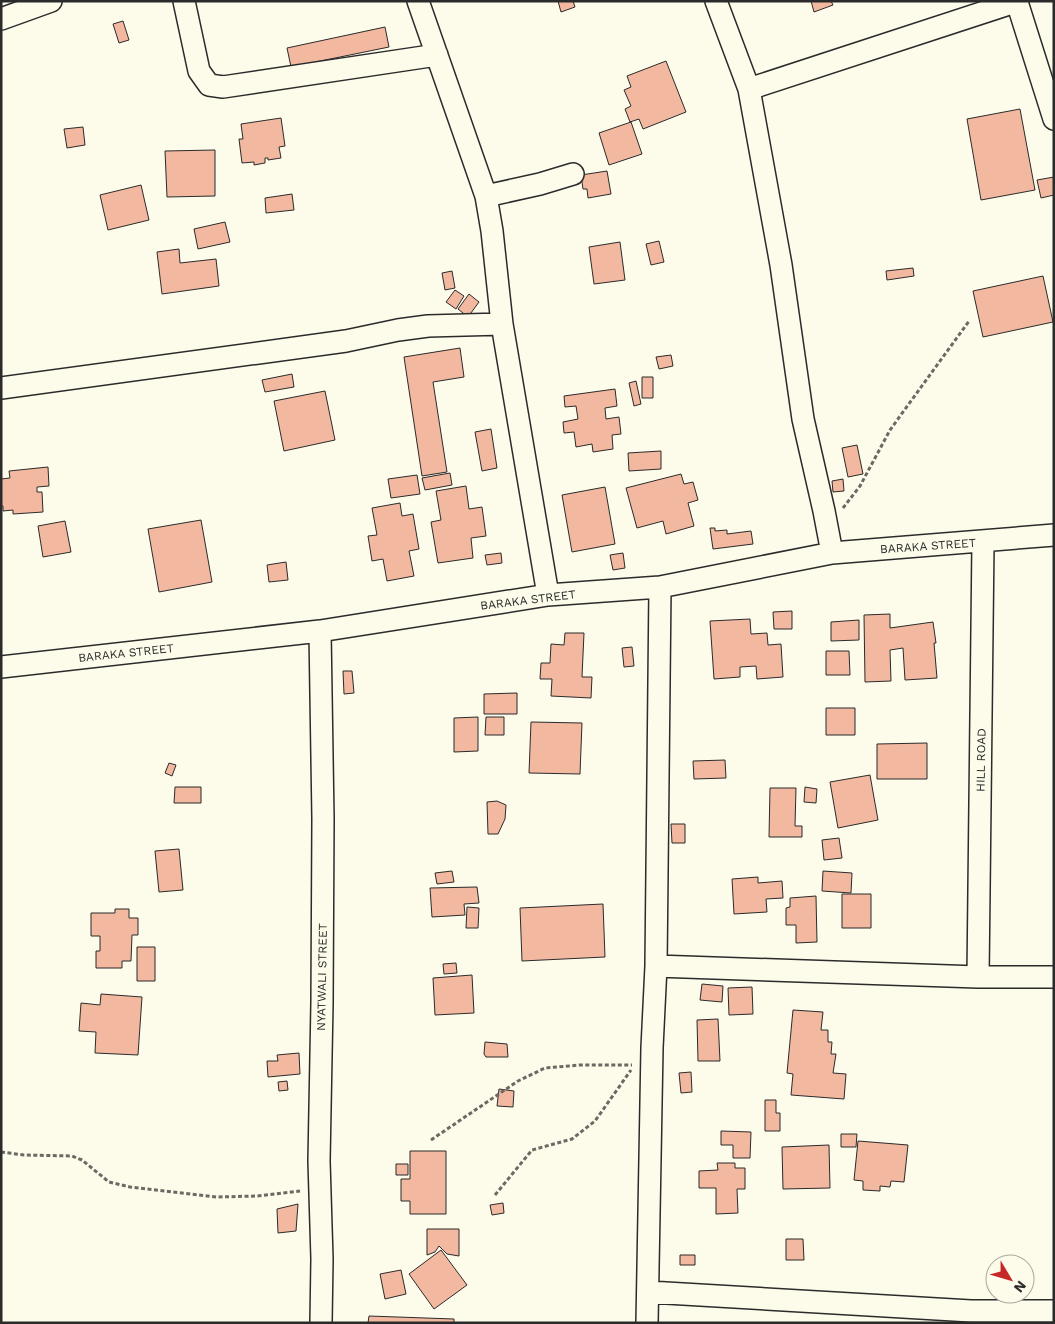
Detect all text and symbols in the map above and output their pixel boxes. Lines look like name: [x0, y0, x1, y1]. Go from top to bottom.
street label: BARAKA STREET: [880, 536, 976, 556]
street label: BARAKA STREET: [479, 587, 577, 613]
street label: BARAKA STREET: [78, 641, 174, 665]
street label: HILL ROAD: [973, 728, 989, 792]
street label: NYATWALI STREET: [314, 923, 330, 1031]
north arrow: [985, 1254, 1035, 1304]
text: N: [1011, 1278, 1030, 1296]

